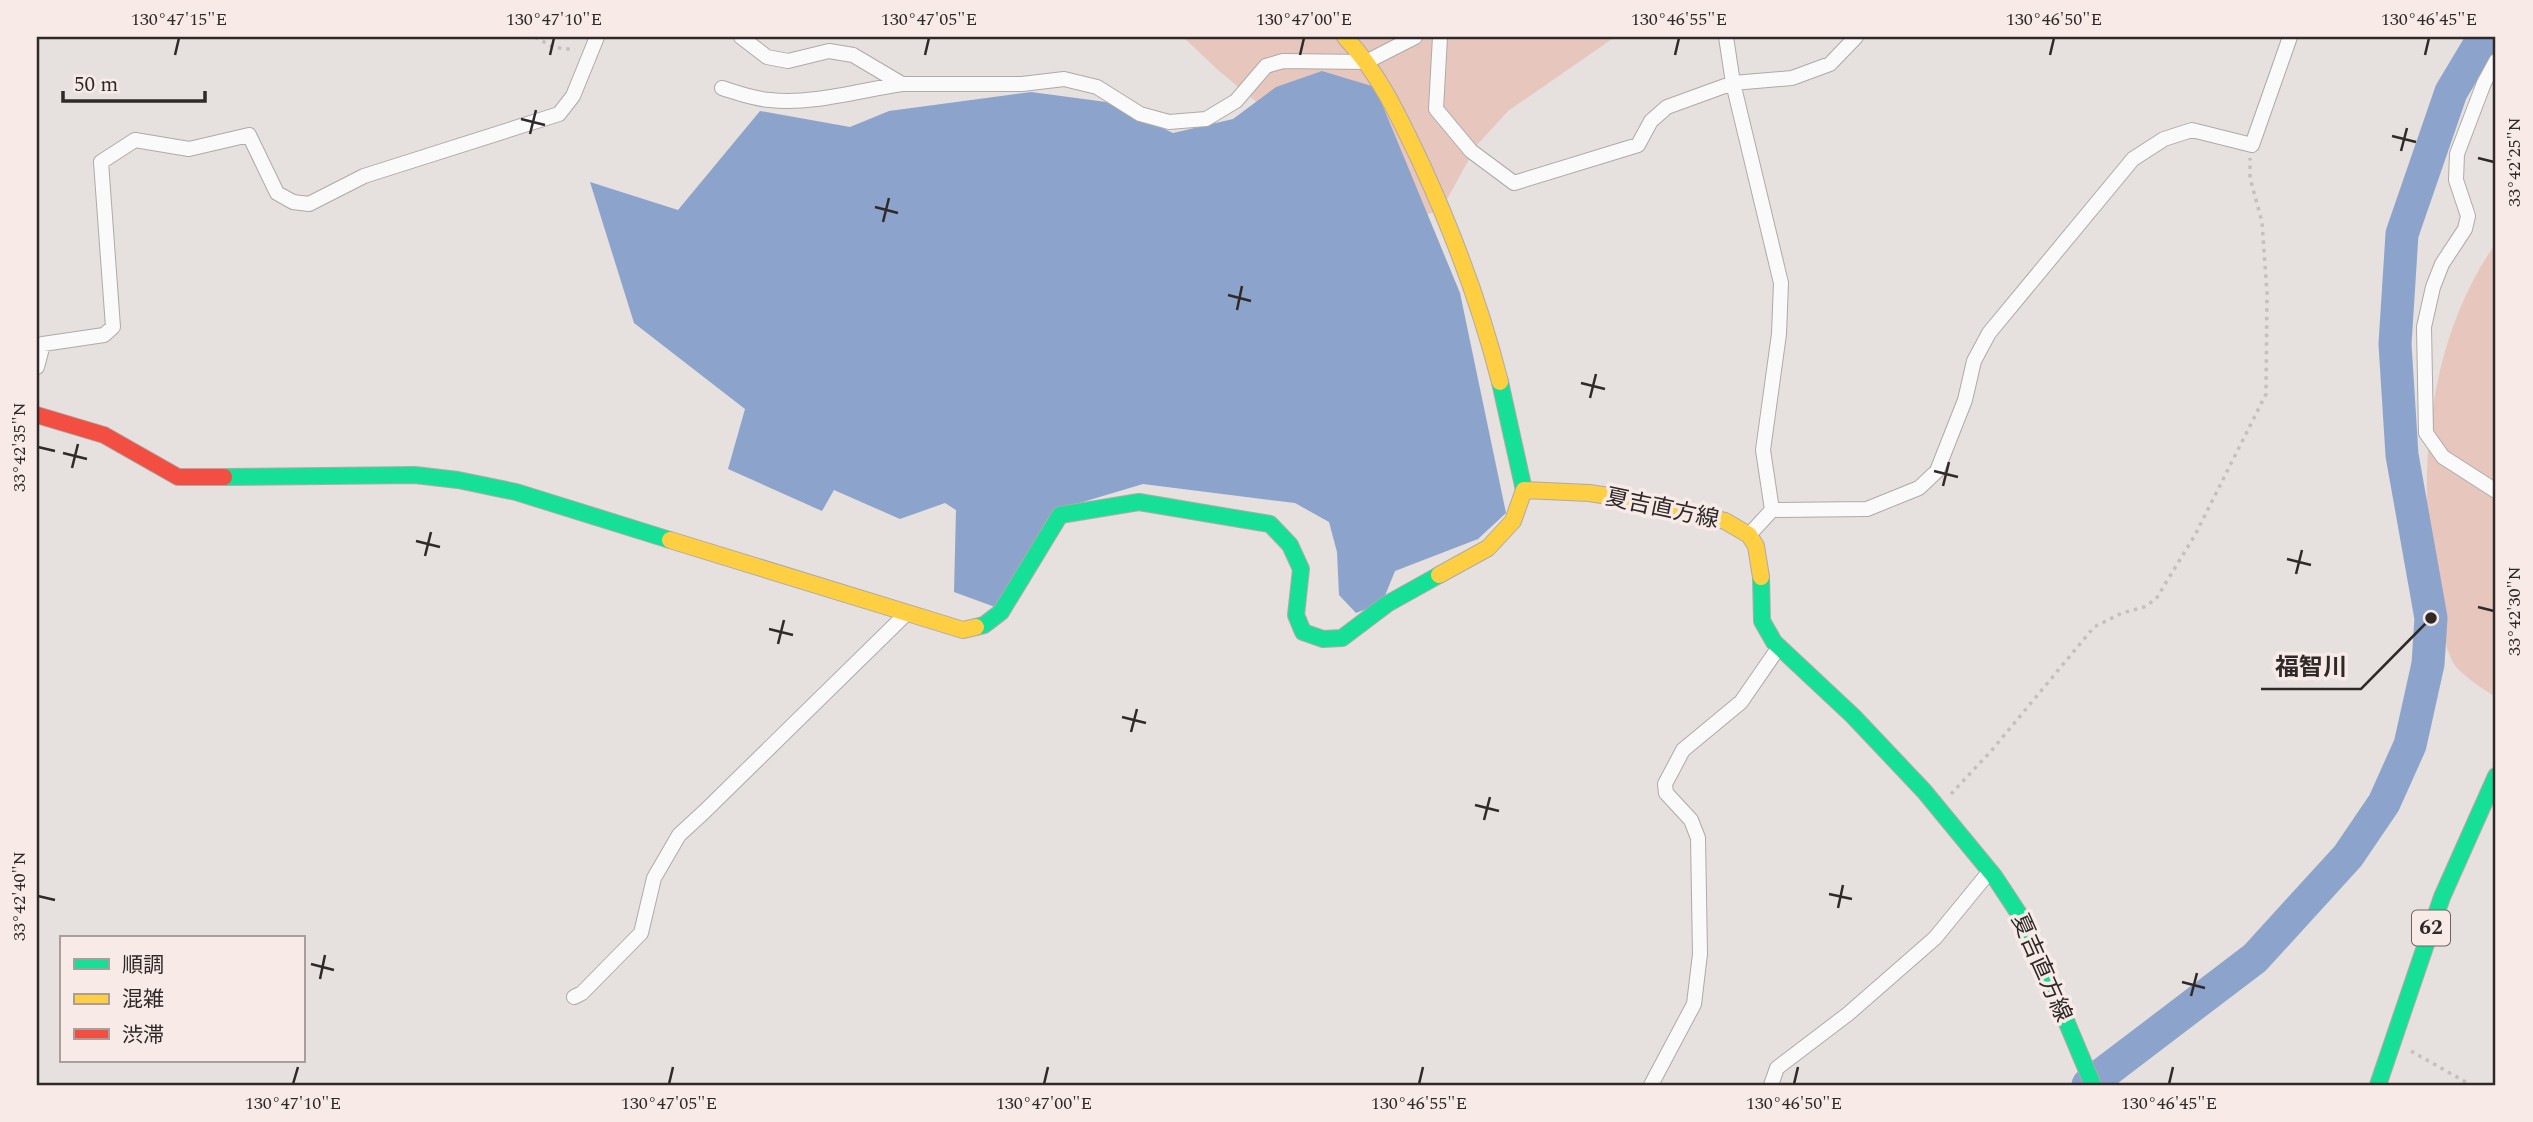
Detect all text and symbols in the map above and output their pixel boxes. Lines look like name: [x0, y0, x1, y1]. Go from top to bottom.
text: 130°47'15"E: [131, 6, 227, 33]
text: 130°47'10"E: [506, 6, 602, 33]
text: 130°47'05"E: [881, 6, 977, 33]
text: 130°47'00"E: [1256, 6, 1352, 33]
text: 130°46'55"E: [1631, 6, 1727, 33]
text: 130°46'50"E: [2006, 6, 2102, 33]
text: 130°46'45"E: [2381, 6, 2477, 33]
scale bar: [63, 60, 205, 104]
text: 50 m: [74, 69, 118, 101]
text: 33°42'25"N: [2501, 117, 2528, 207]
text: 33°42'35"N: [6, 402, 33, 492]
street label: 夏吉直方線: [1602, 480, 1722, 538]
text: 33°42'30"N: [2501, 566, 2528, 656]
callout: 福智川: [2261, 644, 2361, 689]
text: 福智川: [2275, 650, 2347, 686]
text: 33°42'40"N: [6, 851, 33, 941]
street label: 夏吉直方線: [2002, 908, 2080, 1028]
road number: 62: [2412, 911, 2450, 946]
legend: [60, 936, 304, 1062]
text: 順調: [122, 950, 164, 982]
text: 混雑: [122, 984, 164, 1016]
text: 渋滞: [122, 1020, 164, 1052]
text: 130°47'10"E: [245, 1090, 341, 1117]
text: 130°47'05"E: [621, 1090, 717, 1117]
text: 130°47'00"E: [996, 1090, 1092, 1117]
text: 130°46'55"E: [1371, 1090, 1467, 1117]
text: 130°46'50"E: [1746, 1090, 1842, 1117]
text: 130°46'45"E: [2121, 1090, 2217, 1117]

